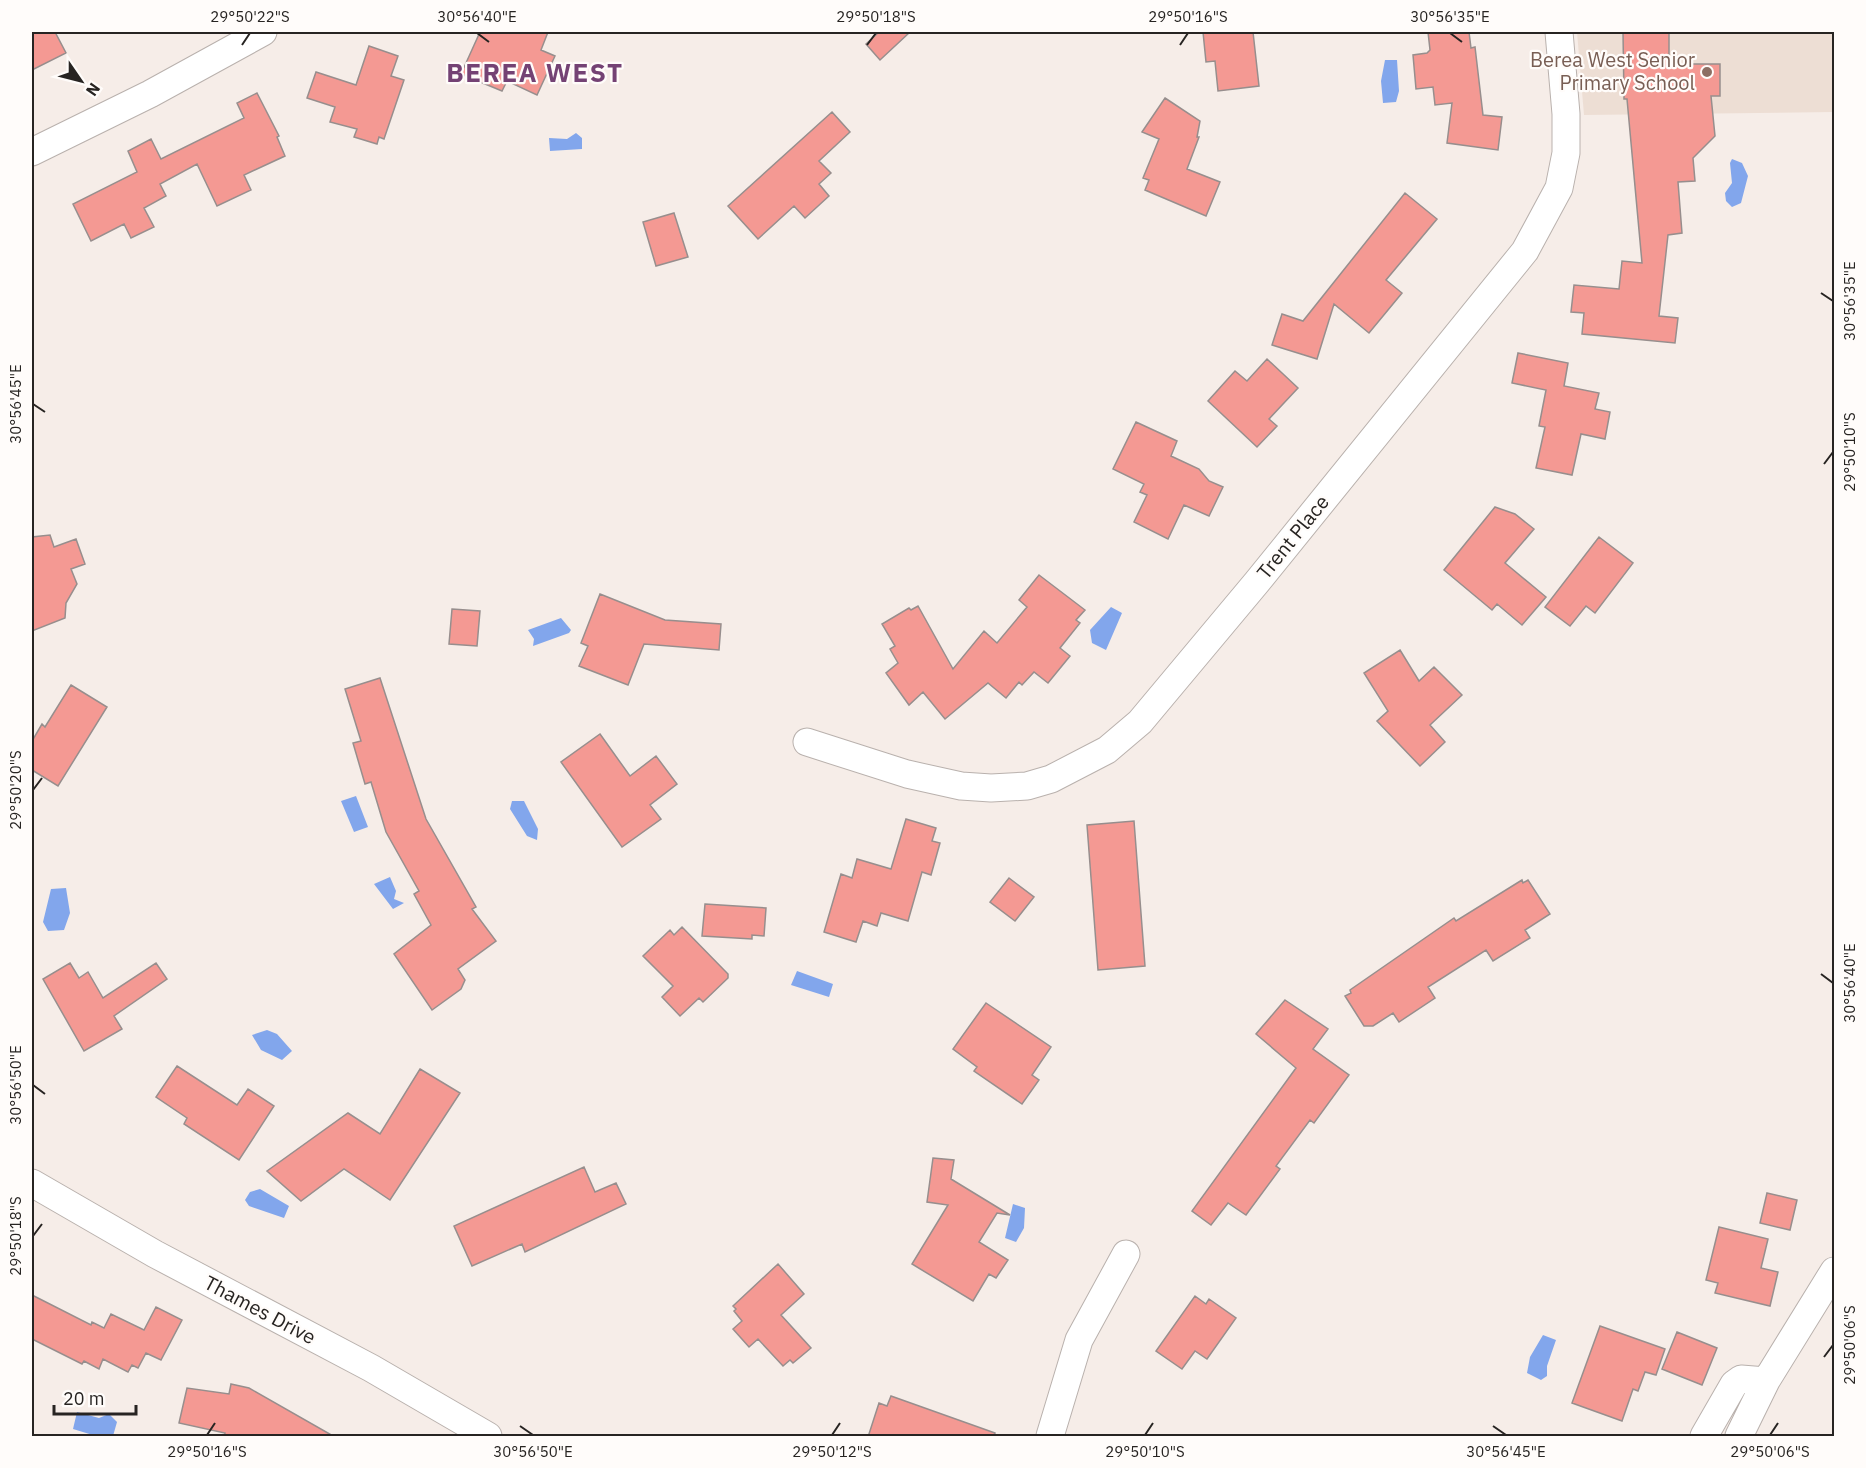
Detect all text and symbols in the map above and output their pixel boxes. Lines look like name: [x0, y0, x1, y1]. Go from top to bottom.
text: 29°50'22"S: [210, 7, 290, 26]
text: 30°56'40"E: [437, 7, 517, 26]
text: 29°50'18"S: [836, 7, 916, 26]
text: 29°50'16"S: [1148, 7, 1228, 26]
text: 30°56'35"E: [1410, 7, 1490, 26]
place label: Berea West Senior Primary School: [1530, 46, 1695, 96]
north arrow: [51, 51, 111, 111]
district label: BEREA WEST: [446, 55, 624, 89]
marker: Berea West Senior Primary School: [1700, 65, 1714, 79]
text: N: [82, 79, 105, 100]
text: 30°56'35"E: [1840, 261, 1859, 341]
text: 30°56'45"E: [6, 364, 25, 444]
text: 29°50'10"S: [1840, 412, 1859, 492]
street label: Trent Place: [1250, 489, 1335, 584]
text: 29°50'20"S: [6, 750, 25, 830]
text: 30°56'40"E: [1840, 943, 1859, 1023]
text: 30°56'50"E: [6, 1045, 25, 1125]
text: 29°50'18"S: [6, 1196, 25, 1276]
street label: Thames Drive: [200, 1269, 321, 1350]
text: 29°50'06"S: [1840, 1305, 1859, 1385]
scale bar: [54, 1378, 136, 1416]
text: 20 m: [63, 1387, 105, 1410]
text: 29°50'16"S: [167, 1442, 247, 1461]
text: 30°56'50"E: [493, 1442, 573, 1461]
text: 29°50'12"S: [792, 1442, 872, 1461]
text: 29°50'10"S: [1105, 1442, 1185, 1461]
text: 30°56'45"E: [1466, 1442, 1546, 1461]
text: 29°50'06"S: [1730, 1442, 1810, 1461]

